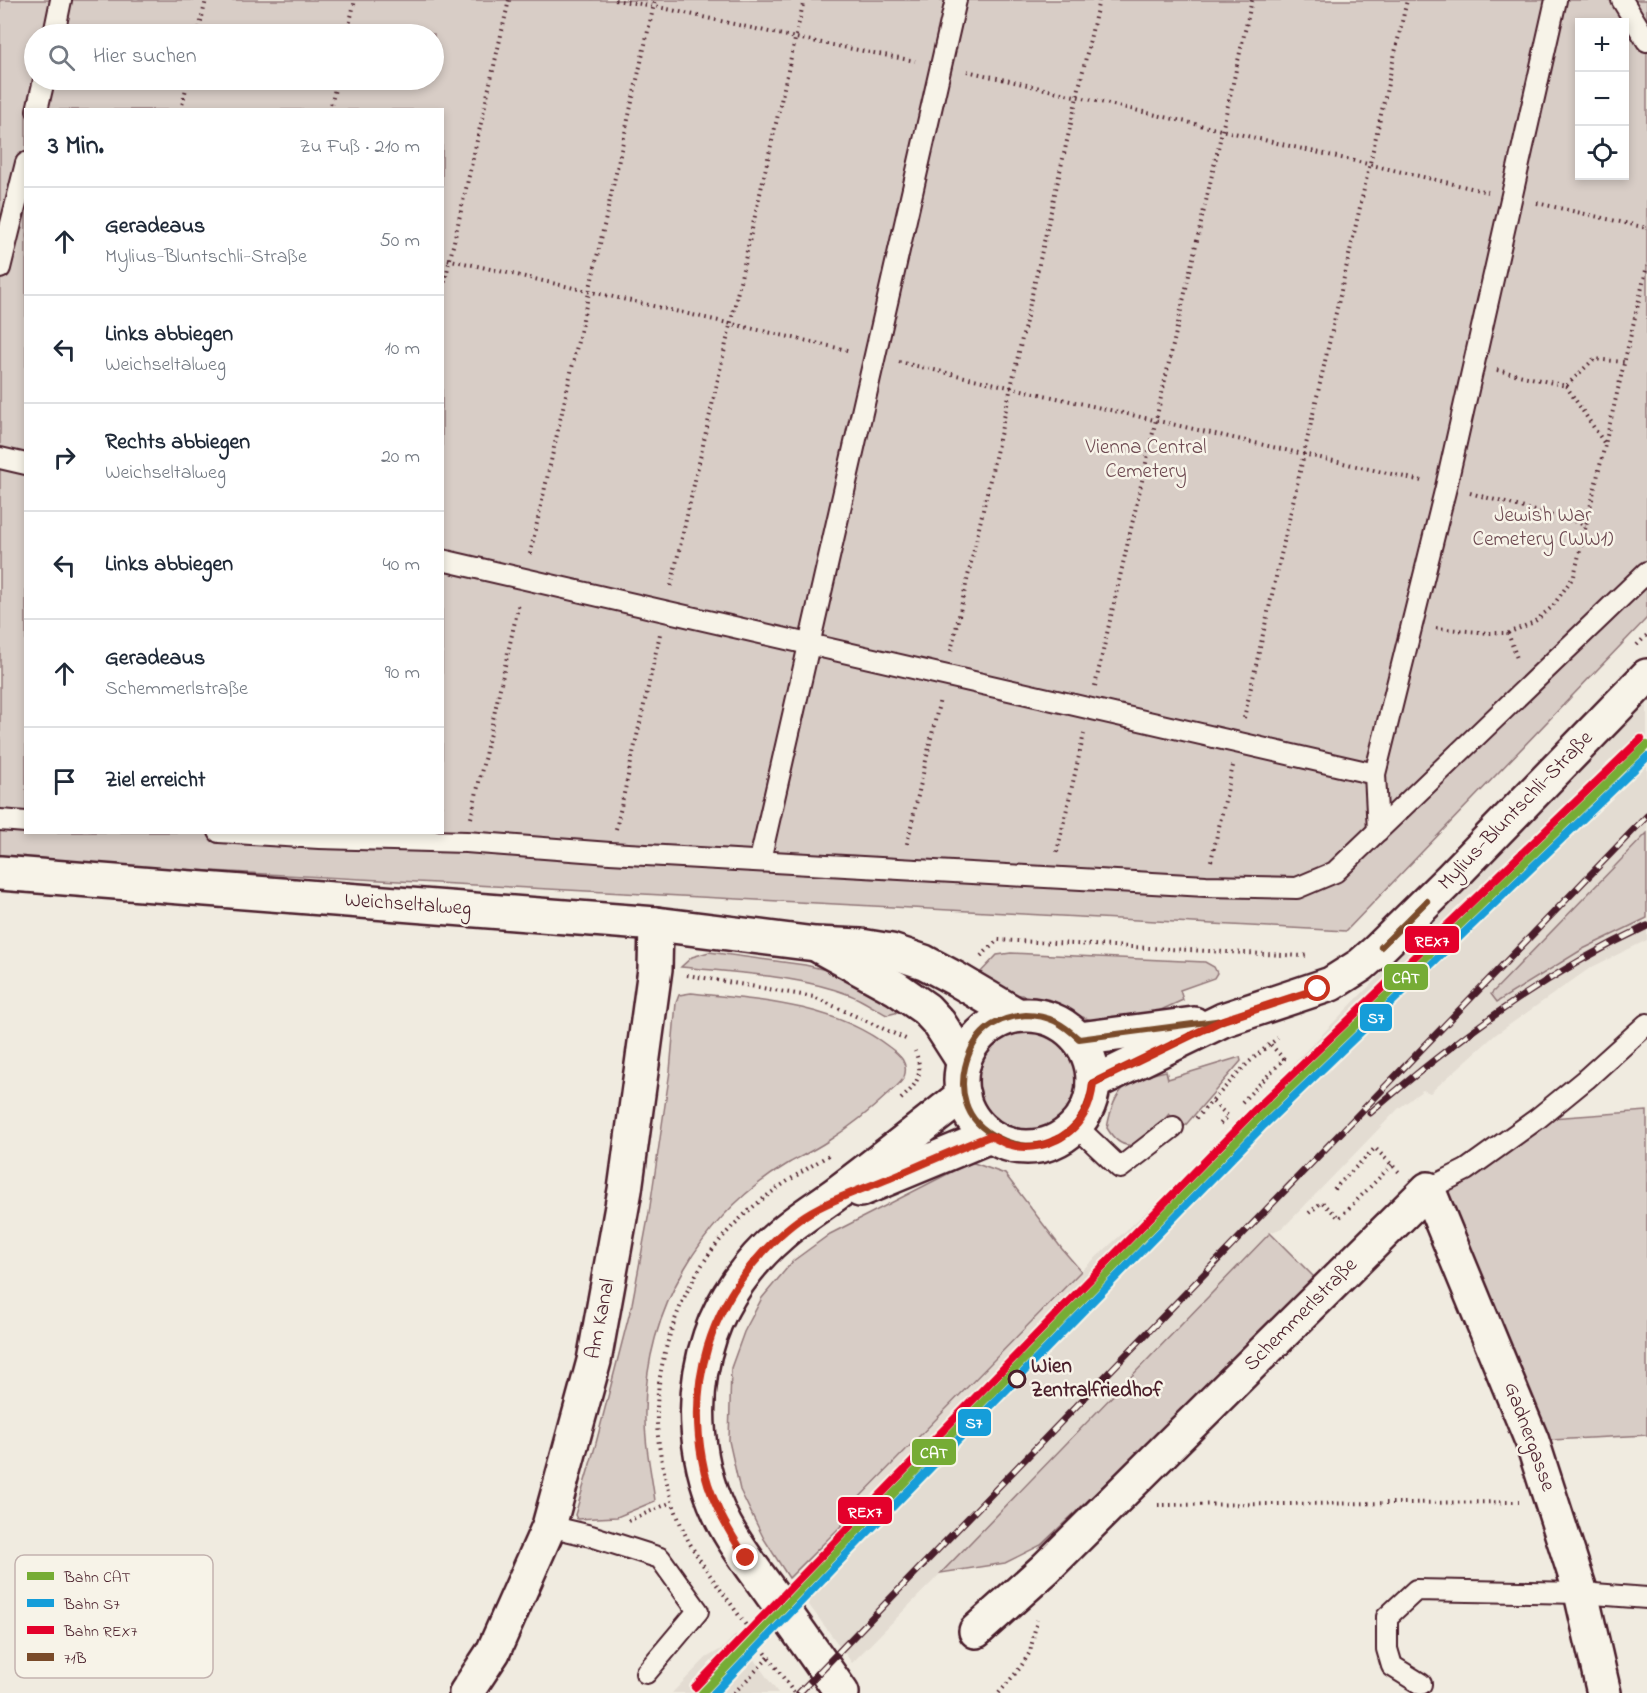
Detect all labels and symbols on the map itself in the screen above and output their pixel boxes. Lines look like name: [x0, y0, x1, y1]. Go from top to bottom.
park label: Vienna Central Cemetery: [1084, 433, 1207, 489]
park label: Jewish War Cemetery (WW1): [1473, 501, 1613, 557]
street label: Mylius-Bluntschli-Straße: [1432, 724, 1602, 899]
street label: Weichseltalweg: [343, 886, 472, 926]
line badge: REX7: [1404, 925, 1460, 954]
text: REX7: [1414, 930, 1450, 954]
line badge: CAT: [1383, 963, 1429, 991]
text: CAT: [1392, 967, 1421, 991]
route start: [1304, 975, 1330, 1001]
line badge: S7: [1359, 1003, 1393, 1032]
text: S7: [1368, 1007, 1385, 1031]
street label: Schemmerlstraße: [1237, 1251, 1365, 1379]
street label: Am Kanal: [579, 1276, 623, 1362]
place label: Wien Zentralfriedhof: [1031, 1352, 1164, 1406]
marker: Wien Zentralfriedhof: [1008, 1370, 1026, 1388]
street label: Gadnergasse: [1494, 1378, 1563, 1497]
line badge: S7: [957, 1408, 992, 1437]
text: S7: [966, 1412, 983, 1436]
line badge: CAT: [911, 1438, 957, 1466]
text: CAT: [920, 1442, 949, 1466]
line badge: REX7: [837, 1496, 893, 1525]
text: REX7: [847, 1501, 883, 1525]
route end: [732, 1544, 758, 1570]
legend: [15, 1555, 213, 1678]
text: Bahn CAT: [63, 1566, 131, 1590]
text: Bahn S7: [63, 1593, 120, 1617]
text: Bahn REX7: [63, 1620, 138, 1644]
text: 71B: [64, 1647, 87, 1671]

